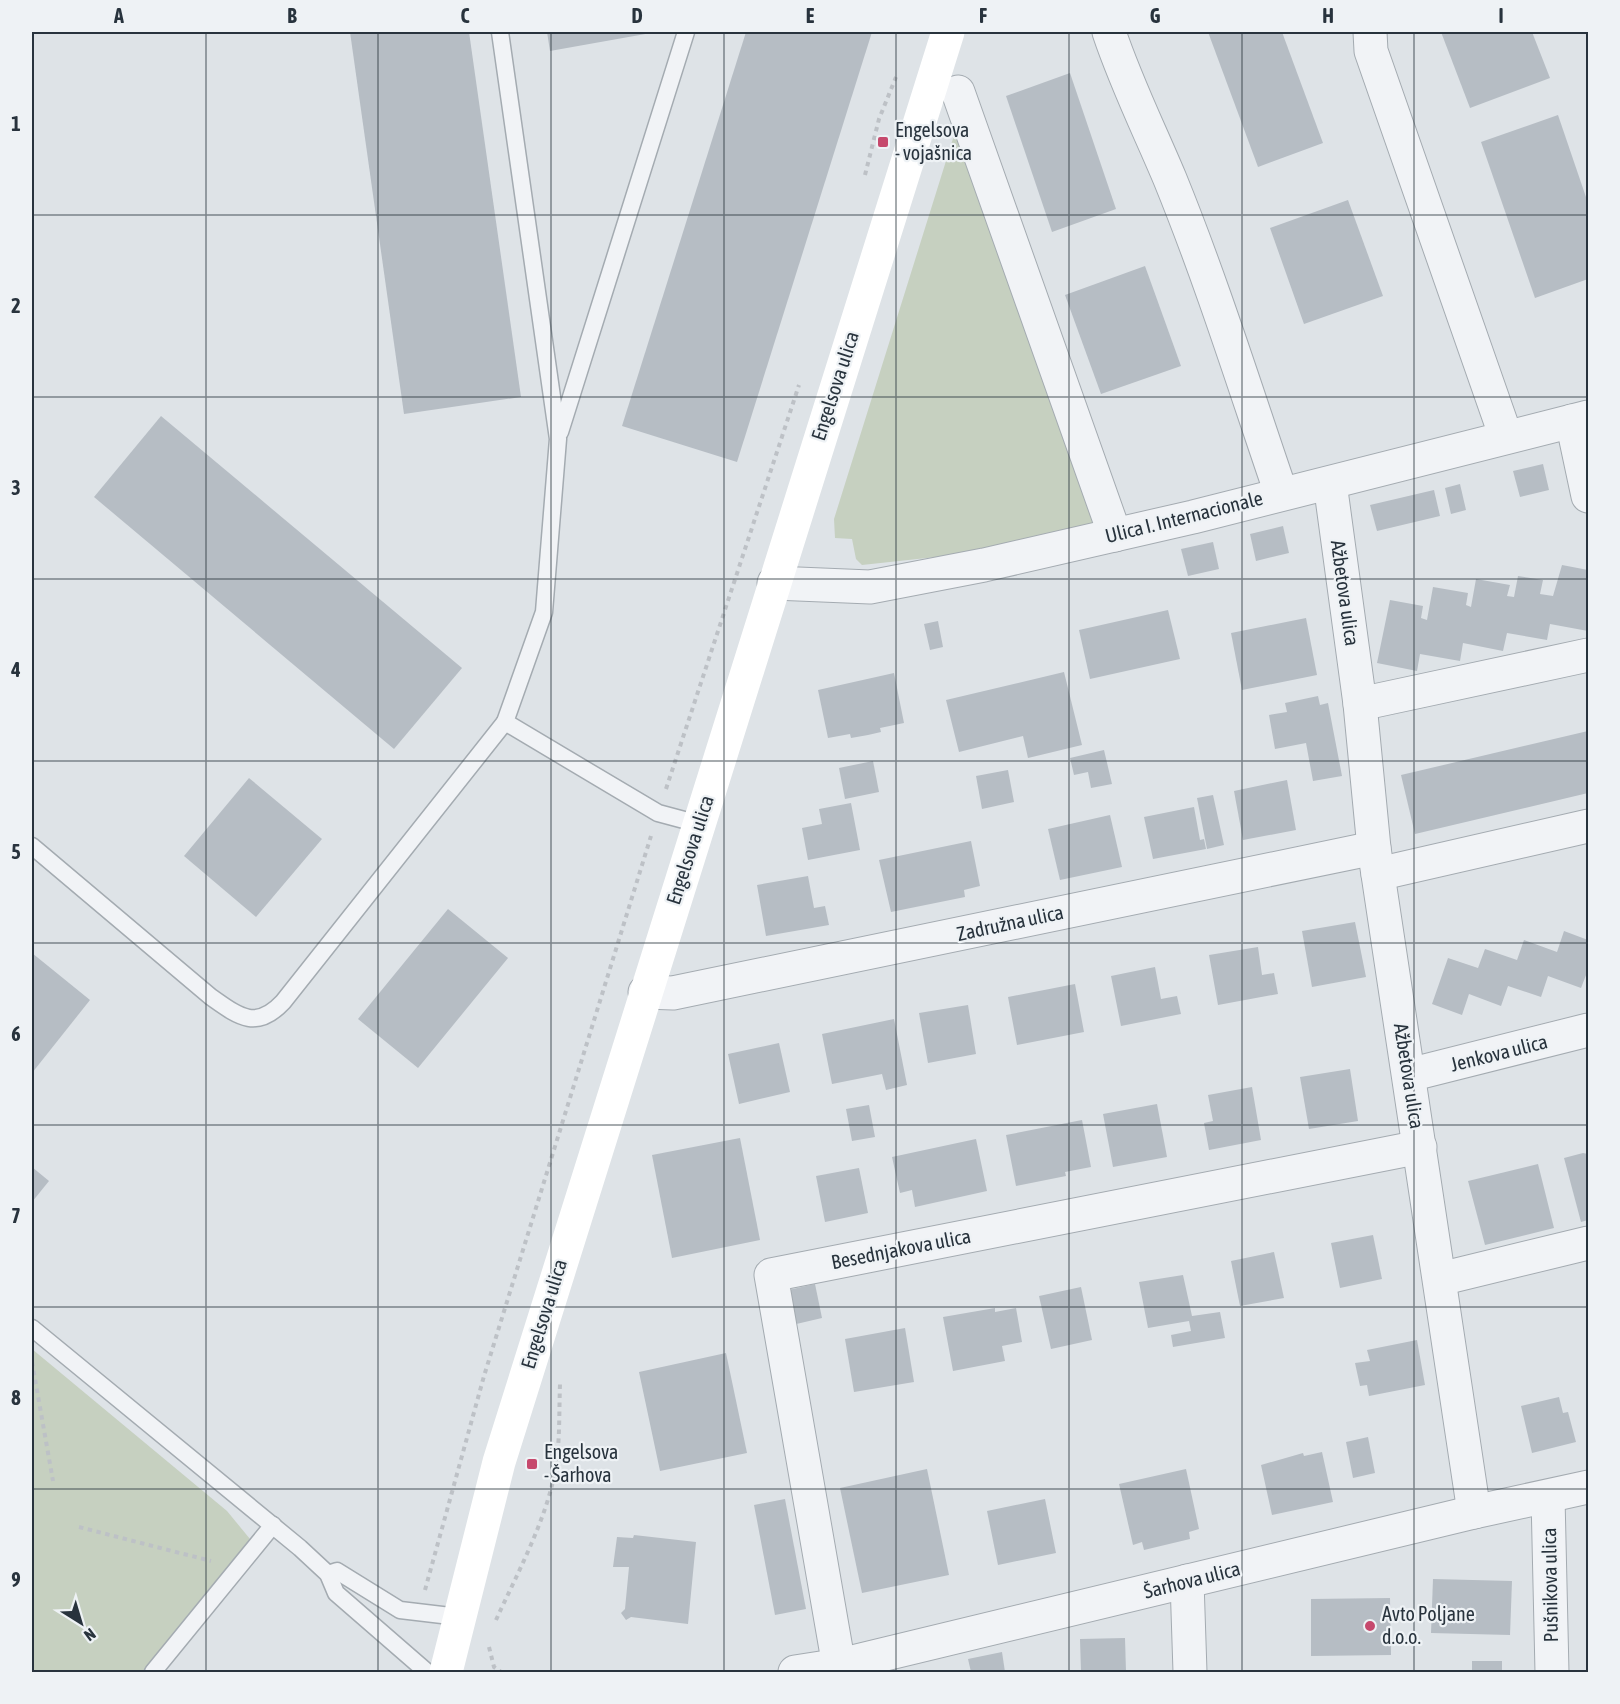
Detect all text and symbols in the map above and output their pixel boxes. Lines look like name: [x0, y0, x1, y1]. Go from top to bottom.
text: A: [113, 4, 124, 27]
text: B: [287, 4, 297, 27]
text: C: [461, 4, 470, 27]
text: D: [631, 4, 643, 27]
text: E: [806, 4, 815, 27]
text: F: [979, 4, 987, 27]
text: G: [1150, 4, 1161, 27]
text: H: [1322, 4, 1334, 27]
text: I: [1498, 4, 1504, 27]
text: 1: [11, 112, 21, 135]
place label: Engelsova - vojašnica: [895, 118, 972, 164]
marker: Engelsova - vojašnica: [876, 135, 890, 149]
text: 2: [11, 294, 21, 317]
street label: Engelsova ulica: [806, 328, 863, 443]
text: 3: [11, 476, 21, 499]
street label: Ulica I. Internacionale: [1103, 486, 1265, 547]
street label: Ažbetova ulica: [1327, 539, 1364, 647]
text: 4: [10, 658, 21, 681]
street label: Engelsova ulica: [661, 792, 718, 907]
text: 5: [11, 840, 21, 863]
street label: Zadružna ulica: [954, 900, 1065, 945]
street label: Ažbetova ulica: [1390, 1021, 1429, 1130]
text: 6: [11, 1022, 21, 1045]
street label: Jenkova ulica: [1448, 1029, 1550, 1076]
text: 7: [11, 1204, 21, 1227]
street label: Besednjakova ulica: [829, 1224, 973, 1273]
street label: Engelsova ulica: [516, 1256, 571, 1371]
text: 8: [11, 1386, 21, 1409]
place label: Engelsova - Šarhova: [544, 1440, 618, 1486]
marker: Engelsova - Šarhova: [525, 1457, 539, 1471]
street label: Pušnikova ulica: [1537, 1527, 1562, 1643]
street label: Šarhova ulica: [1141, 1556, 1243, 1603]
text: 9: [11, 1568, 21, 1591]
north arrow: [51, 1593, 111, 1653]
place label: Avto Poljane d.o.o.: [1382, 1602, 1475, 1648]
marker: Avto Poljane d.o.o.: [1363, 1619, 1377, 1633]
text: N: [81, 1625, 99, 1645]

